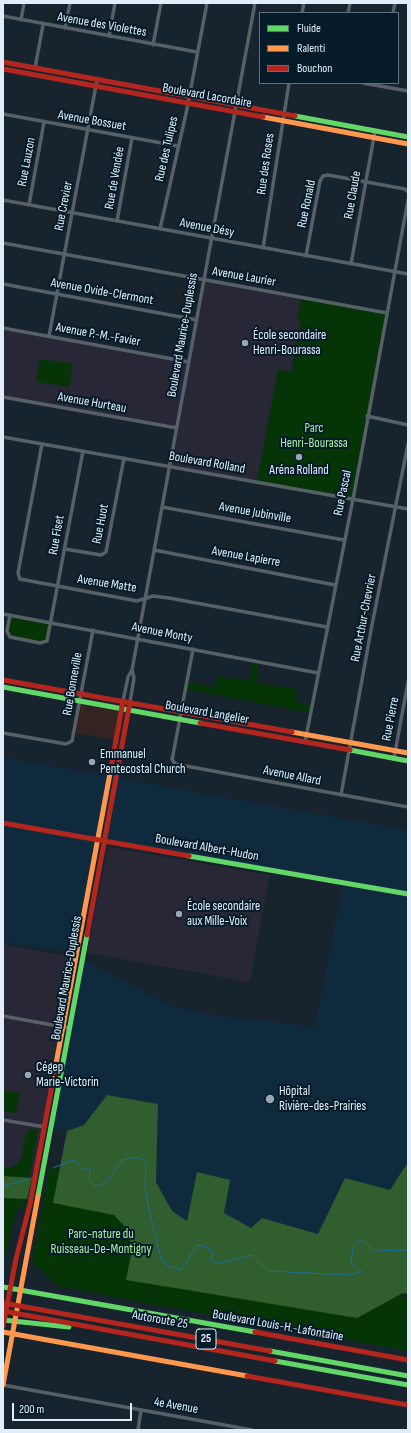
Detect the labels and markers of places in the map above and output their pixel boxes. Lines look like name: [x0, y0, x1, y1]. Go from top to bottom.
place label: École secondaire Henri-Bourassa: [253, 328, 326, 359]
marker: École secondaire Henri-Bourassa: [240, 338, 250, 348]
marker: Aréna Rolland: [294, 452, 304, 462]
place label: Aréna Rolland: [269, 463, 329, 479]
place label: Emmanuel Pentecostal Church: [100, 747, 186, 778]
marker: Emmanuel Pentecostal Church: [87, 757, 97, 767]
place label: École secondaire aux Mille-Voix: [187, 899, 260, 930]
marker: École secondaire aux Mille-Voix: [174, 909, 184, 919]
place label: Cégep Marie-Victorin: [36, 1060, 99, 1091]
marker: Cégep Marie-Victorin: [23, 1070, 33, 1080]
place label: Hôpital Rivière-des-Prairies: [279, 1084, 366, 1115]
marker: Hôpital Rivière-des-Prairies: [264, 1093, 276, 1105]

